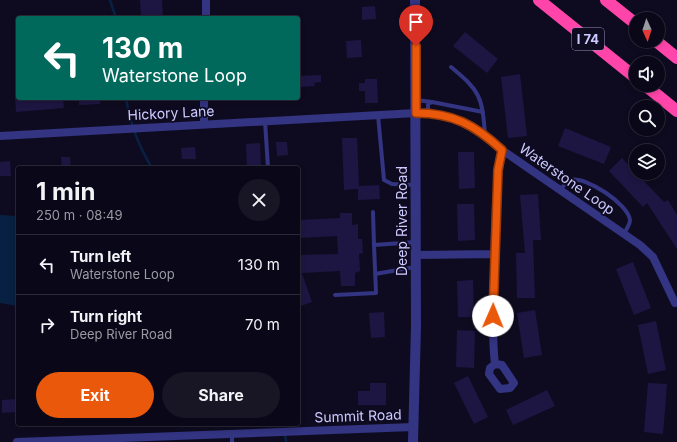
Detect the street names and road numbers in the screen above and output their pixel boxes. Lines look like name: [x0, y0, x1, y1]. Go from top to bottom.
road number: I 74: [572, 28, 604, 50]
street label: Hickory Lane: [127, 102, 215, 123]
street label: Waterstone Loop: [516, 139, 618, 218]
street label: Deep River Road: [393, 166, 410, 276]
street label: Summit Road: [314, 405, 402, 426]

